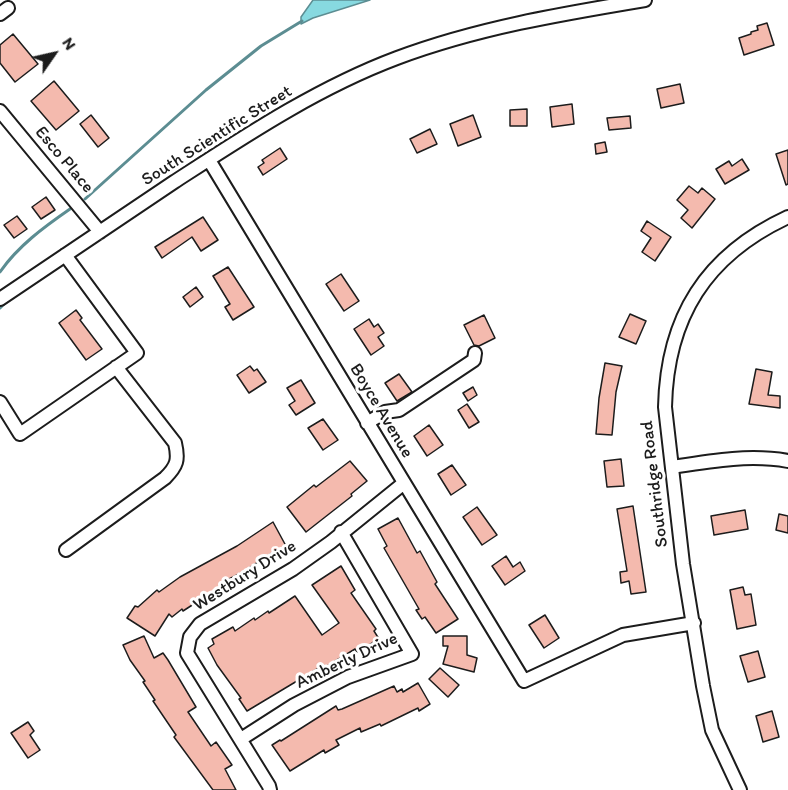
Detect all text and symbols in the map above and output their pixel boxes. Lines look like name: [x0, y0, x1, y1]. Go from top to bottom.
north arrow: [24, 24, 84, 84]
text: N: [58, 34, 80, 53]
street label: South Scientific Street: [138, 81, 296, 191]
street label: Esco Place: [30, 122, 98, 198]
street label: Boyce Avenue: [344, 360, 418, 462]
street label: Southridge Road: [637, 419, 673, 549]
street label: Westbury Drive: [189, 536, 301, 616]
street label: Amberly Drive: [293, 628, 401, 694]

